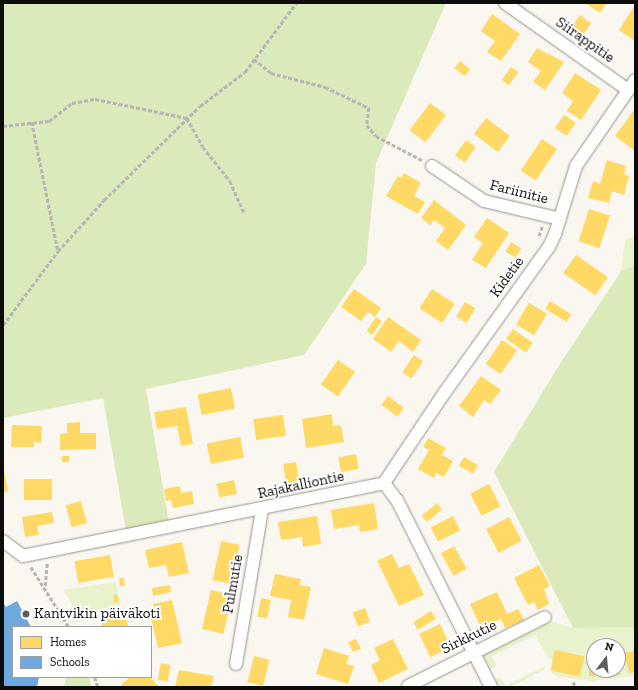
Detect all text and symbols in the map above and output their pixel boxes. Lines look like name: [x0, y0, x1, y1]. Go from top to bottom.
street label: Siirappitie: [552, 13, 618, 67]
street label: Fariinitie: [488, 176, 550, 208]
street label: Kidetie: [486, 253, 528, 301]
street label: Rajakalliontie: [256, 467, 346, 503]
street label: Pulmutie: [219, 553, 247, 615]
place label: Kantvikin päiväkoti: [34, 605, 160, 623]
marker: Kantvikin päiväkoti: [21, 609, 31, 619]
street label: Sirkkutie: [438, 616, 500, 658]
legend: [12, 626, 152, 678]
text: Homes: [50, 635, 86, 649]
north arrow: [586, 638, 626, 678]
text: N: [603, 640, 615, 654]
text: Schools: [50, 655, 89, 669]

